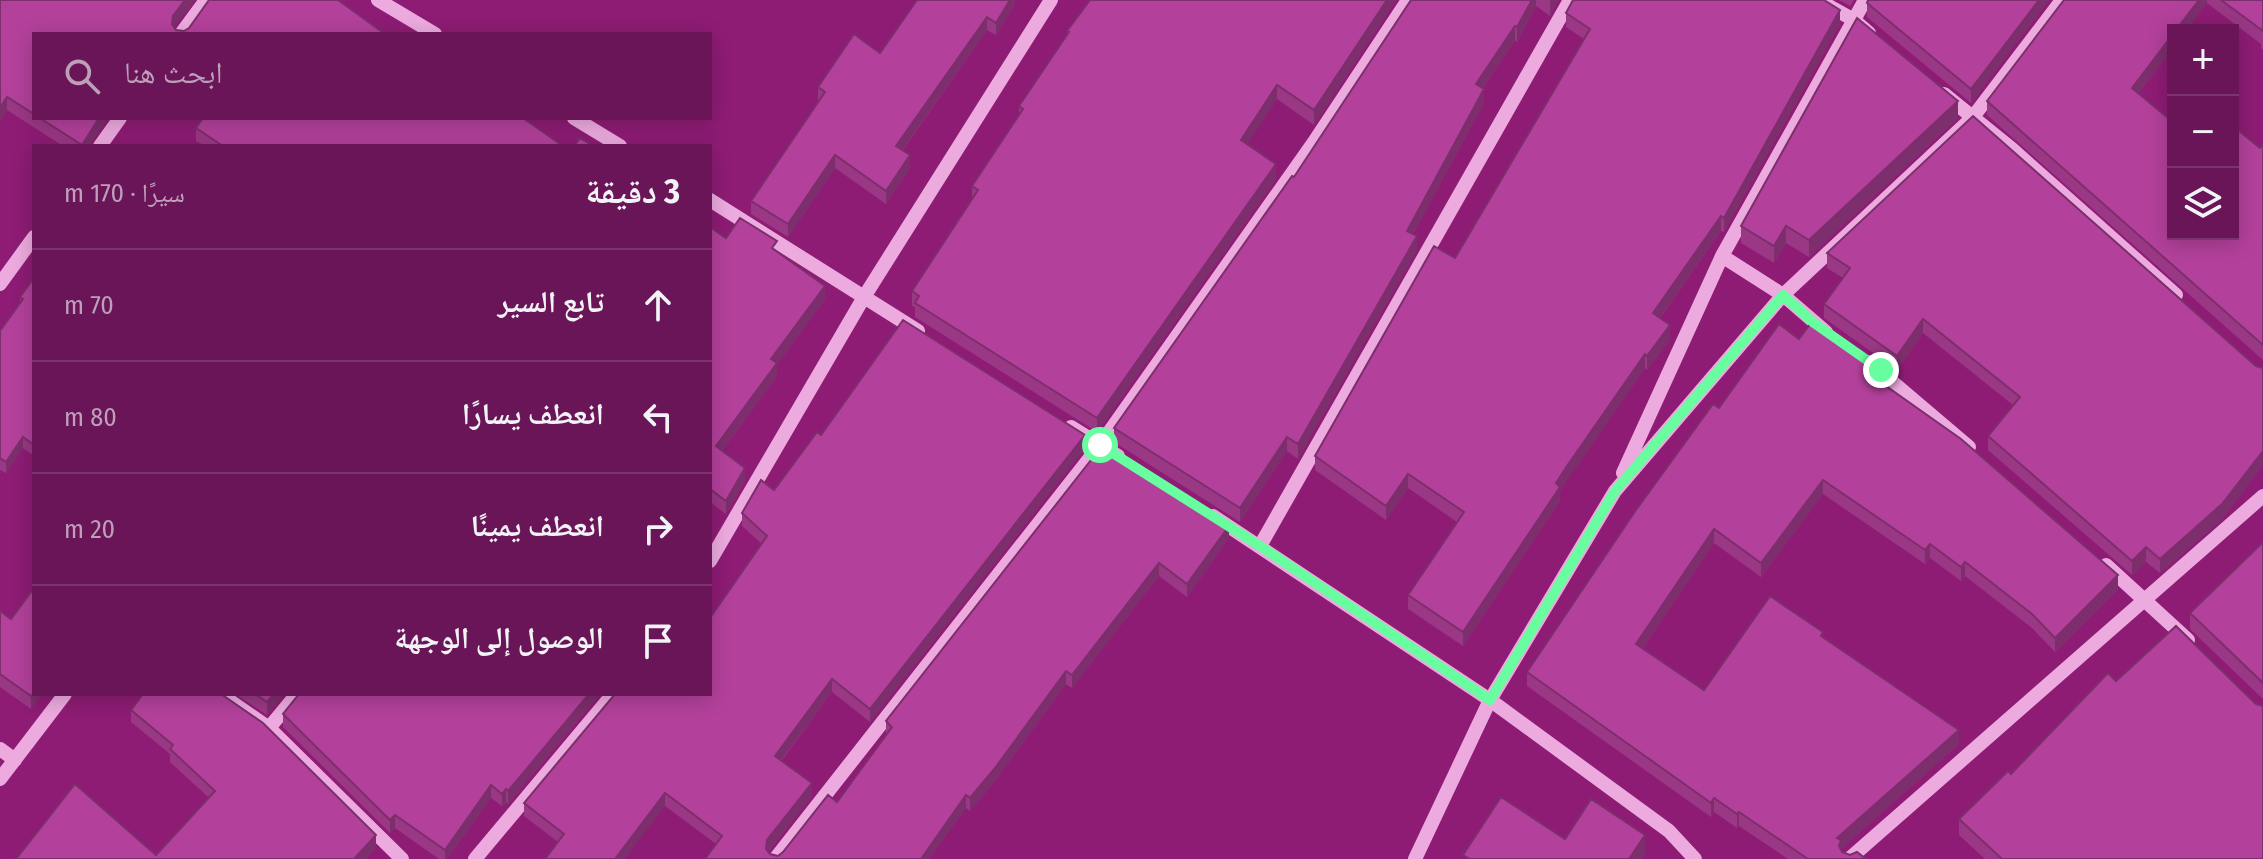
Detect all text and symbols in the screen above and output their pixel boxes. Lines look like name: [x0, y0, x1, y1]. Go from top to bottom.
map controls: [2167, 24, 2239, 240]
button: +: [2167, 24, 2239, 96]
search box: [32, 32, 712, 120]
icon: search: [60, 54, 104, 98]
text: ابحث هنا: [124, 55, 223, 91]
button: −: [2167, 96, 2239, 168]
button: layers: [2167, 168, 2239, 240]
text: 3 دقيقة: [585, 171, 680, 212]
text: سيرًا · 170 m: [64, 178, 185, 209]
icon: ahead: [636, 283, 680, 327]
text: تابع السير: [498, 284, 604, 320]
text: 70 m: [64, 290, 114, 321]
route end: [1863, 352, 1899, 388]
icon: left: [636, 395, 680, 439]
text: انعطف يسارًا: [462, 396, 604, 432]
text: 80 m: [64, 402, 117, 433]
route start: [1082, 427, 1118, 463]
icon: right: [636, 507, 680, 551]
text: انعطف يمينًا: [471, 508, 604, 544]
text: 20 m: [64, 514, 115, 545]
icon: arrive: [636, 619, 680, 663]
text: الوصول إلى الوجهة: [394, 620, 604, 656]

